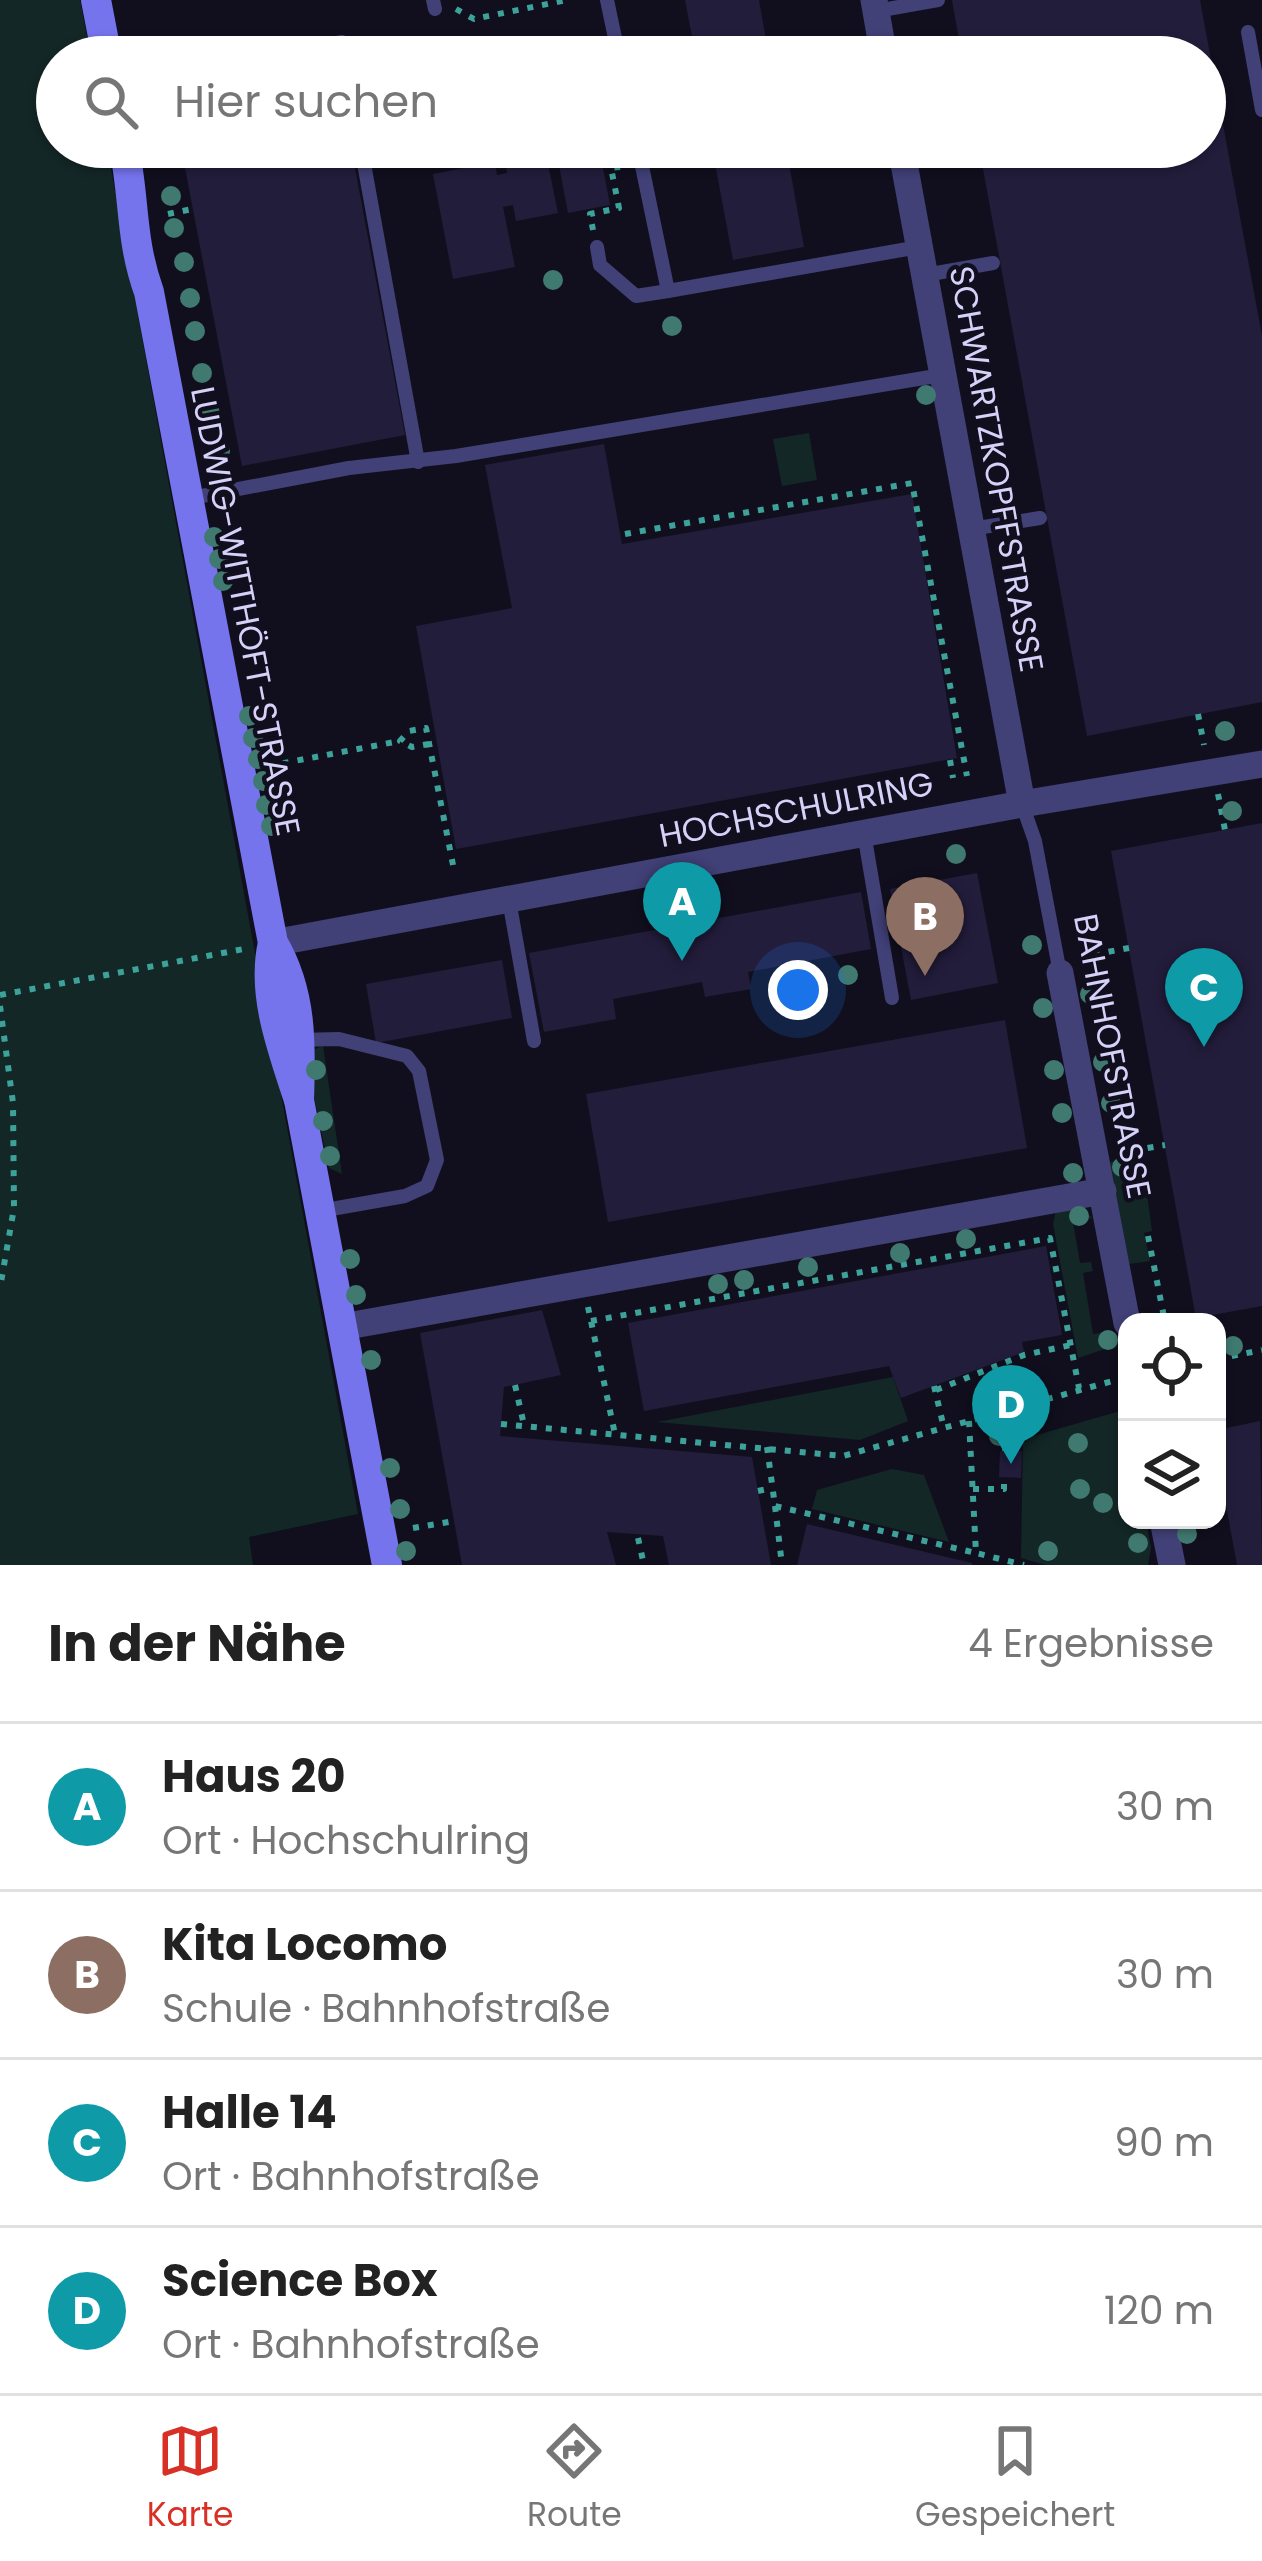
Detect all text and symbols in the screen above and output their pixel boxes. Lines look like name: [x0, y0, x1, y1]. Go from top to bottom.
search box: [36, 36, 1226, 168]
icon: search: [78, 69, 144, 135]
text: Hier suchen: [174, 70, 438, 133]
street label: SCHWARTZKOPFFSTRASSE: [938, 263, 1055, 676]
street label: LUDWIG-WITTHÖFT-STRASSE: [179, 382, 312, 840]
street label: HOCHSCHULRING: [655, 760, 937, 859]
pin: A: [643, 862, 721, 961]
pin: B: [886, 877, 964, 976]
street label: BAHNHOFSTRASSE: [1062, 910, 1163, 1202]
pin: C: [1165, 948, 1243, 1047]
your location: [768, 960, 828, 1020]
map controls: [1118, 1313, 1226, 1529]
button: locate: [1118, 1313, 1226, 1421]
pin: D: [972, 1365, 1050, 1464]
button: layers: [1118, 1421, 1226, 1529]
text: In der Nähe: [48, 1607, 346, 1679]
text: 4 Ergebnisse: [968, 1616, 1214, 1671]
text: Haus 20: [162, 1745, 345, 1808]
text: A: [73, 1779, 101, 1834]
text: 30 m: [1116, 1779, 1214, 1834]
text: Ort · Hochschulring: [162, 1813, 530, 1868]
text: Kita Locomo: [162, 1913, 447, 1976]
text: B: [74, 1947, 100, 2002]
text: 30 m: [1116, 1947, 1214, 2002]
text: Schule · Bahnhofstraße: [162, 1981, 611, 2036]
text: Halle 14: [162, 2081, 337, 2144]
text: C: [72, 2115, 102, 2170]
text: 90 m: [1114, 2115, 1214, 2170]
text: Ort · Bahnhofstraße: [162, 2149, 540, 2204]
text: Science Box: [162, 2249, 438, 2312]
text: D: [73, 2283, 101, 2338]
text: 120 m: [1104, 2283, 1214, 2338]
text: Ort · Bahnhofstraße: [162, 2317, 540, 2372]
tab: Karte: [147, 2418, 234, 2540]
tab: Route: [527, 2418, 622, 2540]
tab: Gespeichert: [915, 2418, 1115, 2540]

